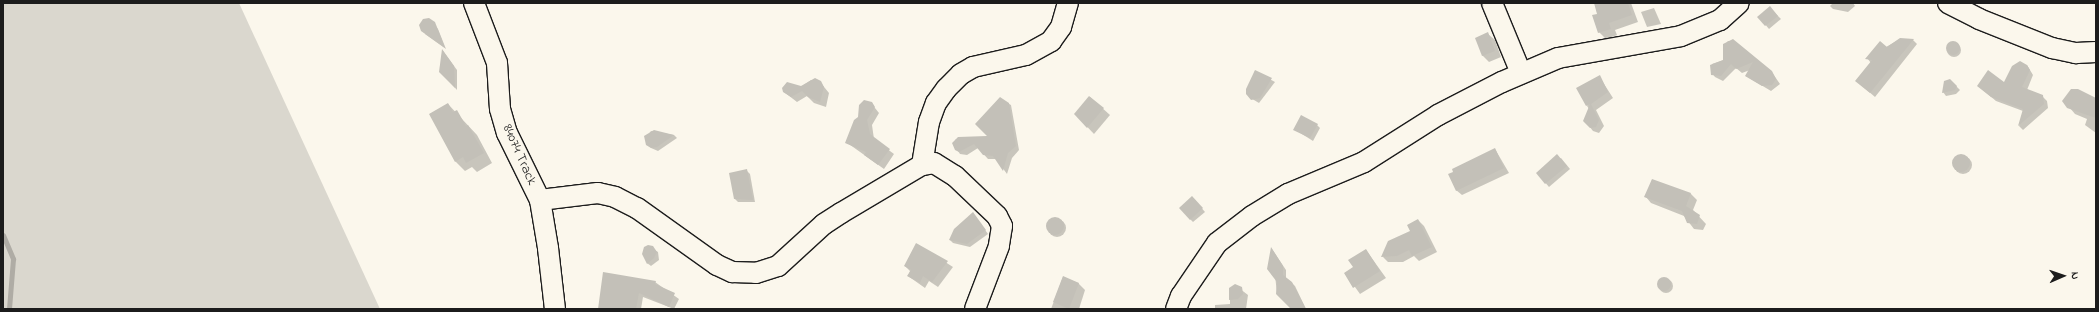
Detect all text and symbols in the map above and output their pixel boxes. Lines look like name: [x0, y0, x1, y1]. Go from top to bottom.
street label: 84074 Track: [498, 122, 540, 188]
north arrow: [2043, 256, 2083, 296]
text: N: [2067, 272, 2083, 280]

